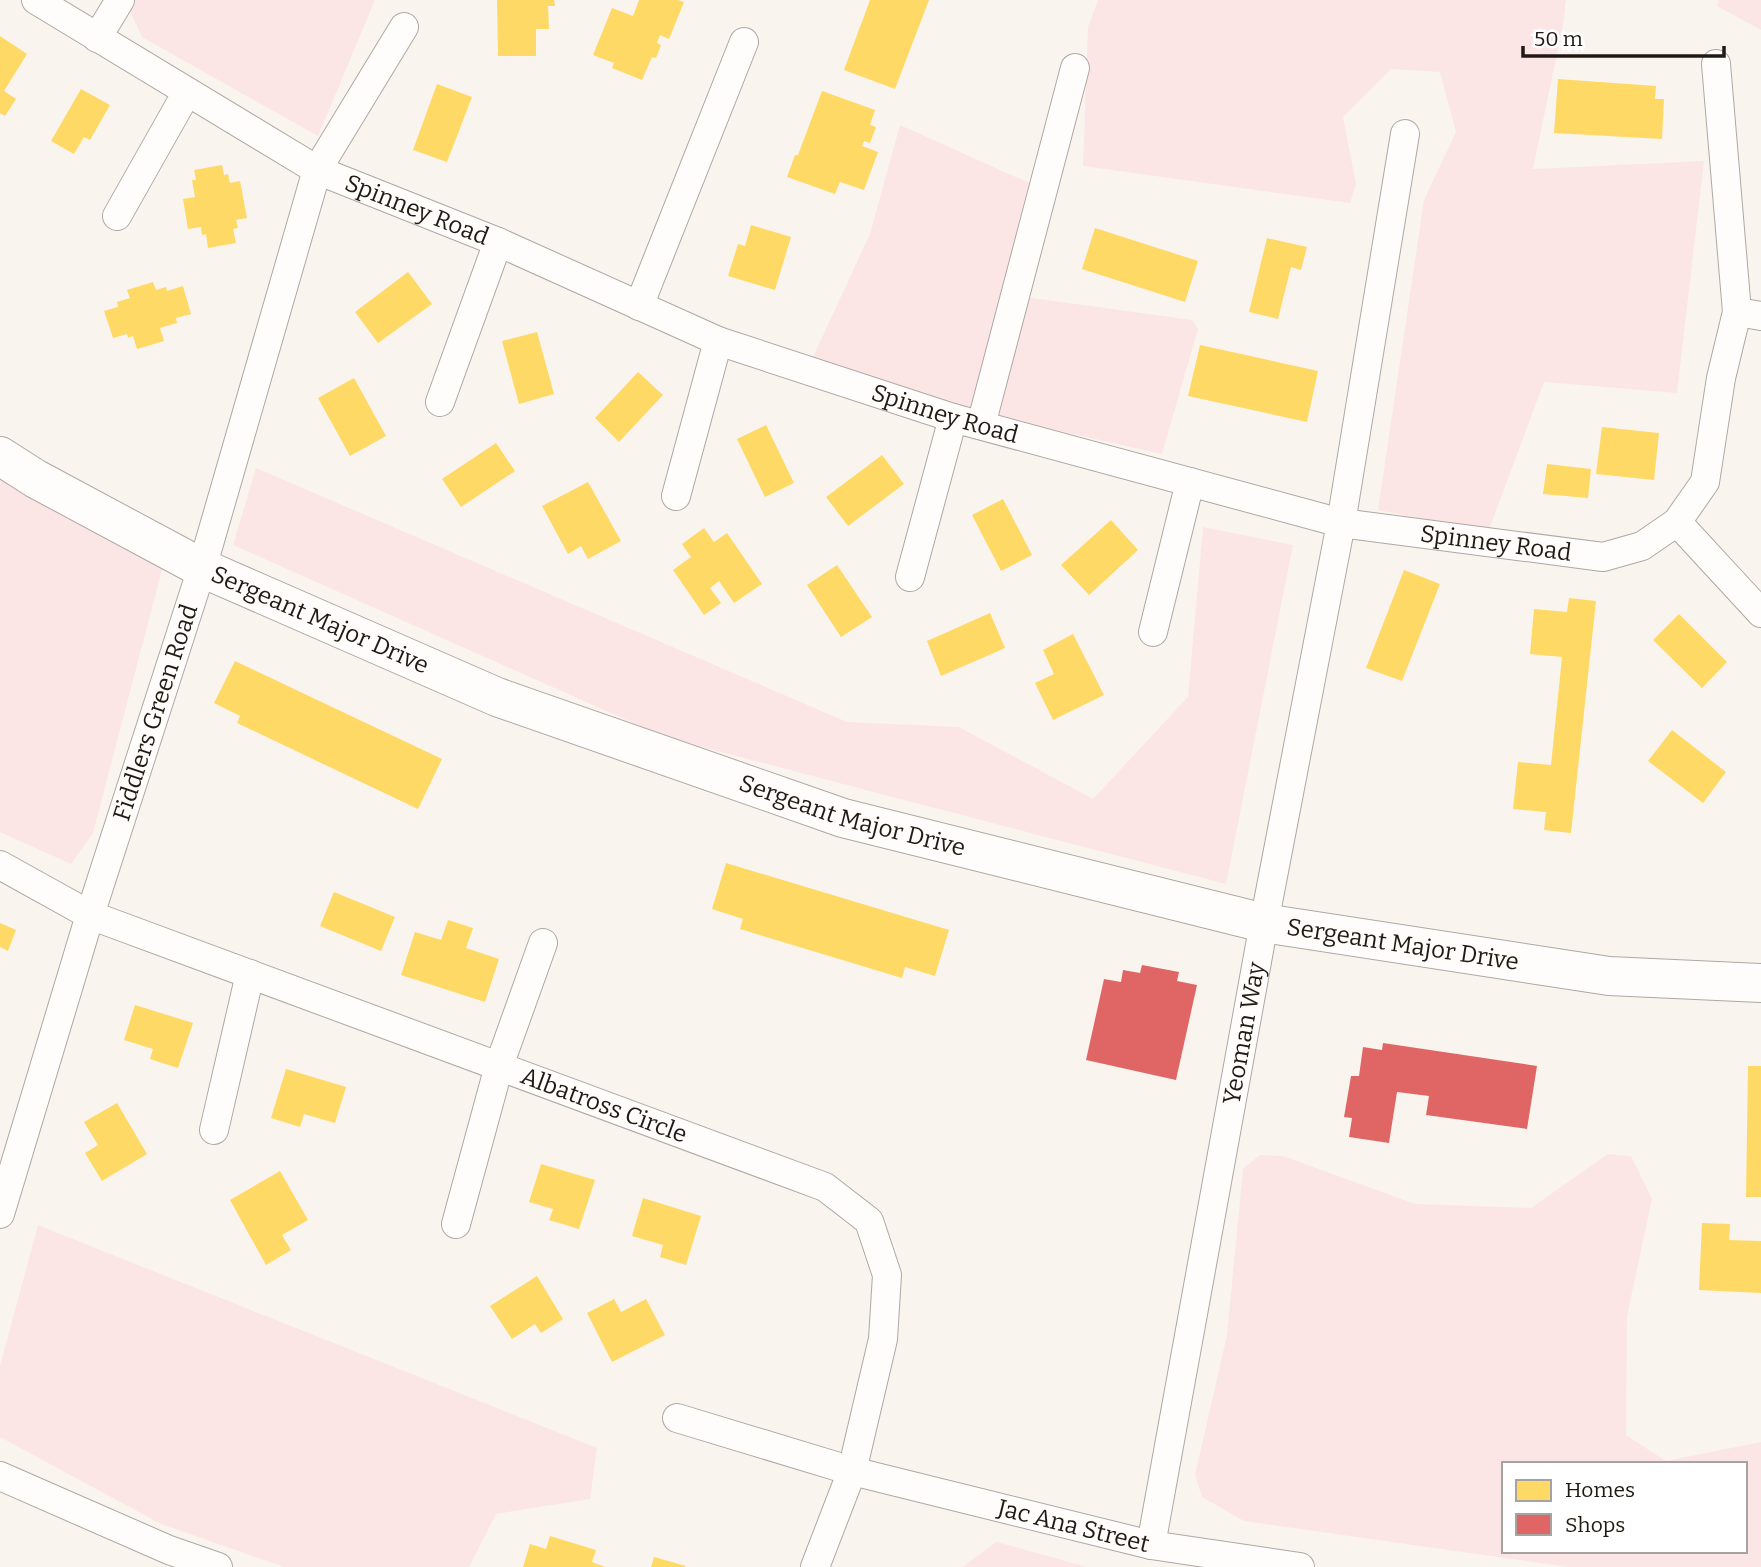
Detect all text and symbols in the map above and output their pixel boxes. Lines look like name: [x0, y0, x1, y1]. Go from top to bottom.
scale bar: [1523, 14, 1724, 58]
text: 50 m: [1534, 26, 1583, 52]
street label: Spinney Road: [341, 169, 493, 251]
street label: Spinney Road: [868, 378, 1022, 449]
street label: Spinney Road: [1419, 519, 1573, 567]
street label: Sergeant Major Drive: [207, 560, 433, 679]
street label: Fiddlers Green Road: [107, 601, 203, 824]
street label: Sergeant Major Drive: [736, 769, 968, 862]
street label: Sergeant Major Drive: [1285, 913, 1521, 976]
street label: Yeoman Way: [1217, 960, 1271, 1107]
street label: Albatross Circle: [517, 1062, 691, 1149]
legend: [1502, 1462, 1747, 1553]
text: Homes: [1565, 1477, 1635, 1503]
street label: Jac Ana Street: [994, 1493, 1152, 1558]
text: Shops: [1565, 1512, 1625, 1538]

